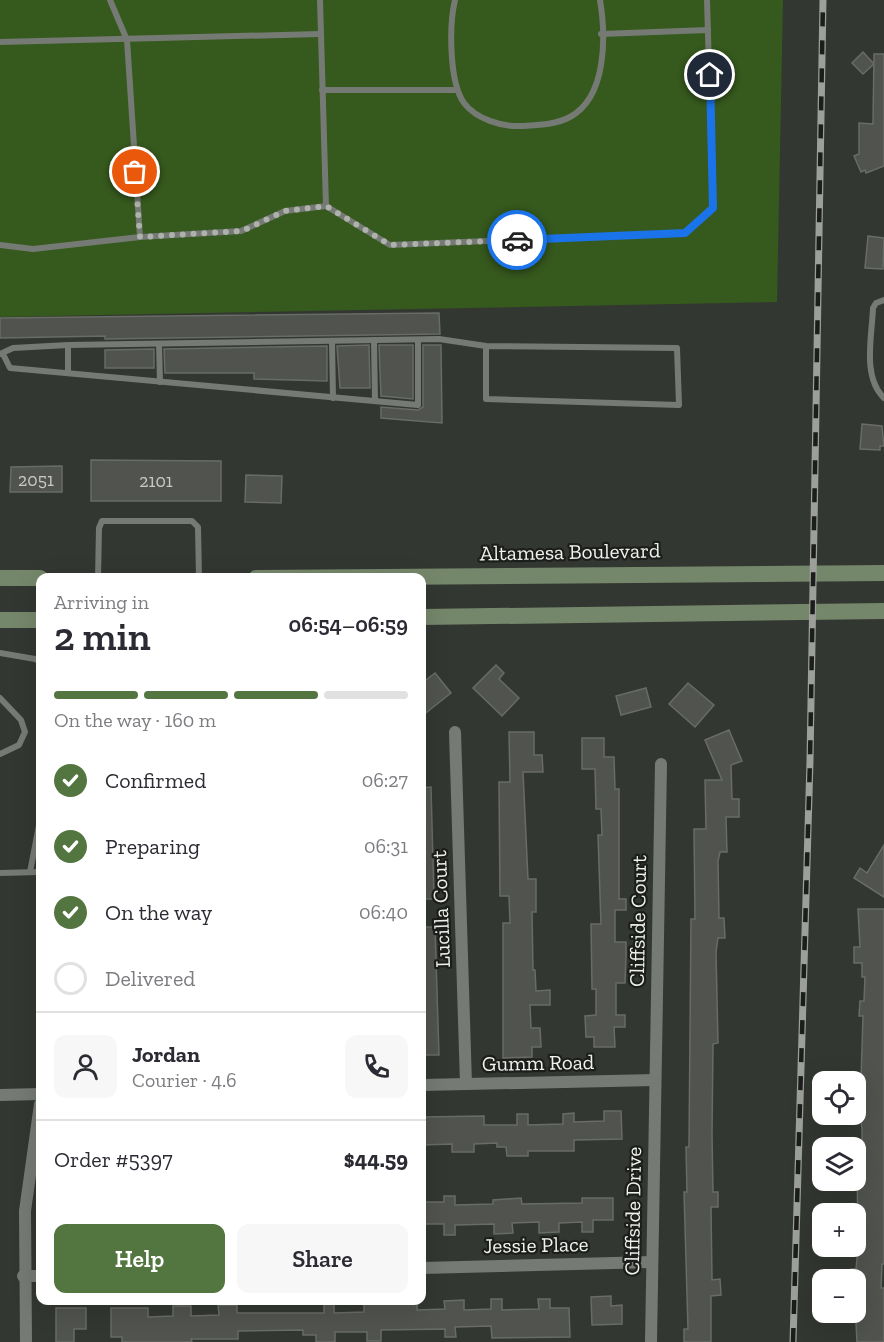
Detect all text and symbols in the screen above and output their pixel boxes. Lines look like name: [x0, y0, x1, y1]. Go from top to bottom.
pin: [684, 49, 735, 100]
icon: home: [693, 58, 726, 91]
pin: [109, 146, 160, 197]
icon: bag: [118, 155, 151, 188]
courier: [487, 210, 547, 270]
icon: car: [501, 224, 534, 257]
house number: 2051: [18, 469, 54, 491]
house number: 2101: [139, 470, 173, 492]
street label: Altamesa Boulevard: [479, 537, 661, 566]
text: Arriving in: [54, 590, 149, 614]
text: 06:54–06:59: [289, 611, 408, 638]
text: 2 min: [54, 613, 151, 660]
text: On the way · 160 m: [54, 708, 216, 732]
icon: check: [54, 764, 87, 797]
text: Confirmed: [105, 767, 206, 794]
text: 06:27: [362, 768, 408, 792]
icon: check: [54, 830, 87, 863]
text: Preparing: [105, 833, 200, 860]
text: 06:31: [364, 834, 408, 858]
street label: Lucilla Court: [426, 850, 455, 968]
street label: Cliffside Court: [624, 855, 651, 987]
icon: check: [54, 896, 87, 929]
text: On the way: [105, 899, 212, 926]
text: 06:40: [359, 900, 408, 924]
text: Delivered: [105, 965, 195, 992]
button: person: [54, 1035, 117, 1098]
button: phone: [345, 1035, 408, 1098]
text: Jordan: [132, 1041, 200, 1068]
street label: Gumm Road: [482, 1049, 595, 1076]
text: Courier · 4.6: [132, 1068, 237, 1092]
map controls: [812, 1071, 866, 1323]
button: locate: [812, 1071, 866, 1125]
button: layers: [812, 1137, 866, 1191]
text: Order #5397: [54, 1146, 173, 1173]
text: $44.59: [344, 1146, 408, 1173]
street label: Cliffside Drive: [619, 1146, 646, 1276]
button: +: [812, 1203, 866, 1257]
button: Help: [54, 1224, 225, 1293]
button: Share: [237, 1224, 408, 1293]
street label: Jessie Place: [483, 1231, 589, 1258]
button: −: [812, 1269, 866, 1323]

